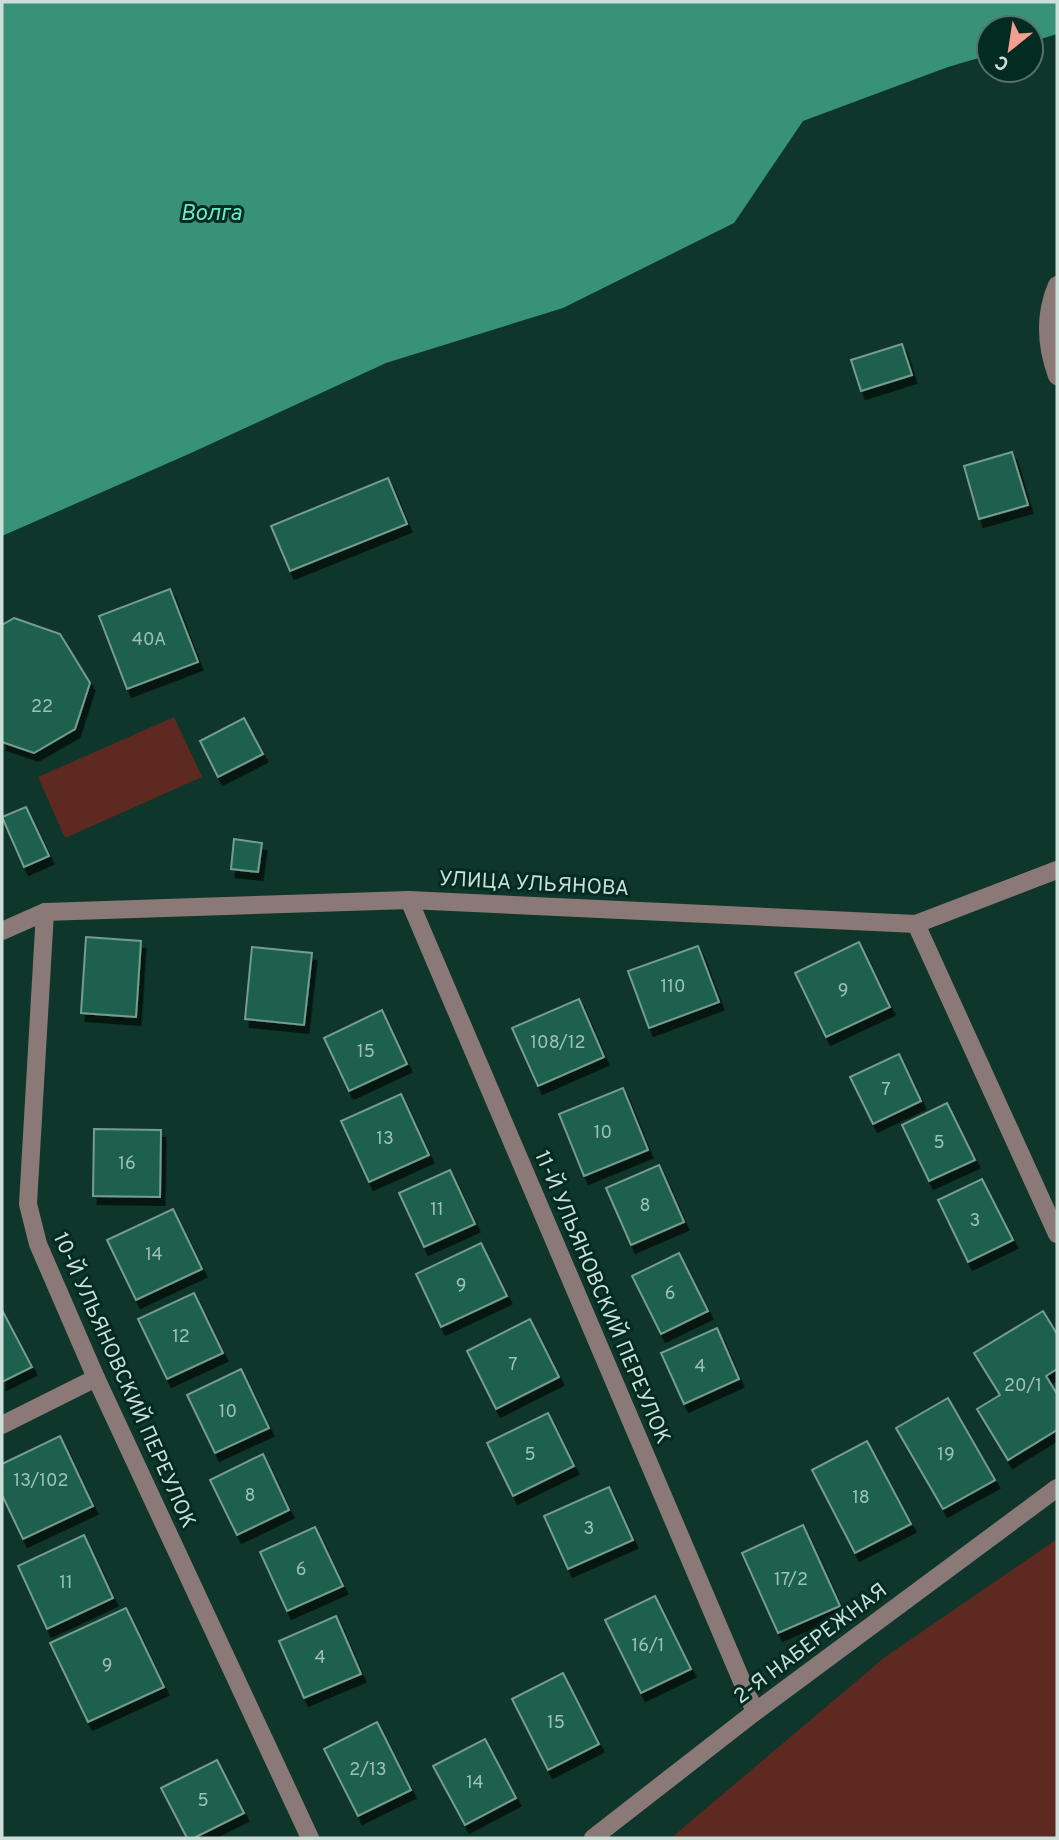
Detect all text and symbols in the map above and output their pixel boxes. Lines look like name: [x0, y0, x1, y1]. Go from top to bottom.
north arrow: [975, 14, 1045, 84]
text: С: [991, 49, 1014, 75]
water label: Волга: [180, 200, 242, 229]
house number: 40А: [132, 629, 166, 652]
house number: 22: [31, 696, 53, 719]
street label: УЛИЦА УЛЬЯНОВА: [438, 866, 630, 903]
house number: 110: [661, 976, 685, 999]
house number: 9: [838, 980, 848, 1003]
house number: 108/12: [530, 1032, 586, 1055]
house number: 15: [357, 1041, 375, 1064]
house number: 7: [881, 1079, 891, 1102]
house number: 10: [594, 1122, 612, 1145]
house number: 13: [376, 1128, 394, 1151]
house number: 5: [933, 1132, 945, 1155]
street label: 11-Й УЛЬЯНОВСКИЙ ПЕРЕУЛОК: [527, 1146, 677, 1448]
house number: 16: [118, 1153, 136, 1176]
house number: 8: [640, 1195, 651, 1218]
house number: 11: [430, 1199, 444, 1222]
house number: 3: [970, 1210, 980, 1233]
street label: 10-Й УЛЬЯНОВСКИЙ ПЕРЕУЛОК: [46, 1228, 202, 1533]
house number: 14: [145, 1244, 163, 1267]
house number: 9: [456, 1275, 466, 1298]
house number: 6: [665, 1283, 675, 1306]
house number: 12: [172, 1326, 190, 1349]
house number: 7: [508, 1354, 518, 1377]
house number: 4: [694, 1356, 706, 1379]
house number: 20/1: [1004, 1375, 1042, 1398]
house number: 10: [219, 1401, 237, 1424]
house number: 5: [524, 1444, 536, 1467]
house number: 19: [937, 1444, 955, 1467]
house number: 13/102: [13, 1470, 69, 1493]
house number: 8: [245, 1485, 256, 1508]
house number: 18: [852, 1487, 870, 1510]
house number: 3: [584, 1518, 594, 1541]
house number: 6: [296, 1559, 306, 1582]
house number: 17/2: [774, 1569, 808, 1592]
house number: 11: [59, 1572, 73, 1595]
street label: 2-Я НАБЕРЕЖНАЯ: [729, 1578, 893, 1711]
house number: 16/1: [632, 1635, 665, 1658]
house number: 4: [314, 1647, 326, 1670]
house number: 9: [102, 1655, 112, 1678]
house number: 15: [547, 1712, 565, 1735]
house number: 2/13: [349, 1759, 387, 1782]
house number: 14: [466, 1772, 484, 1795]
house number: 5: [197, 1790, 209, 1813]

